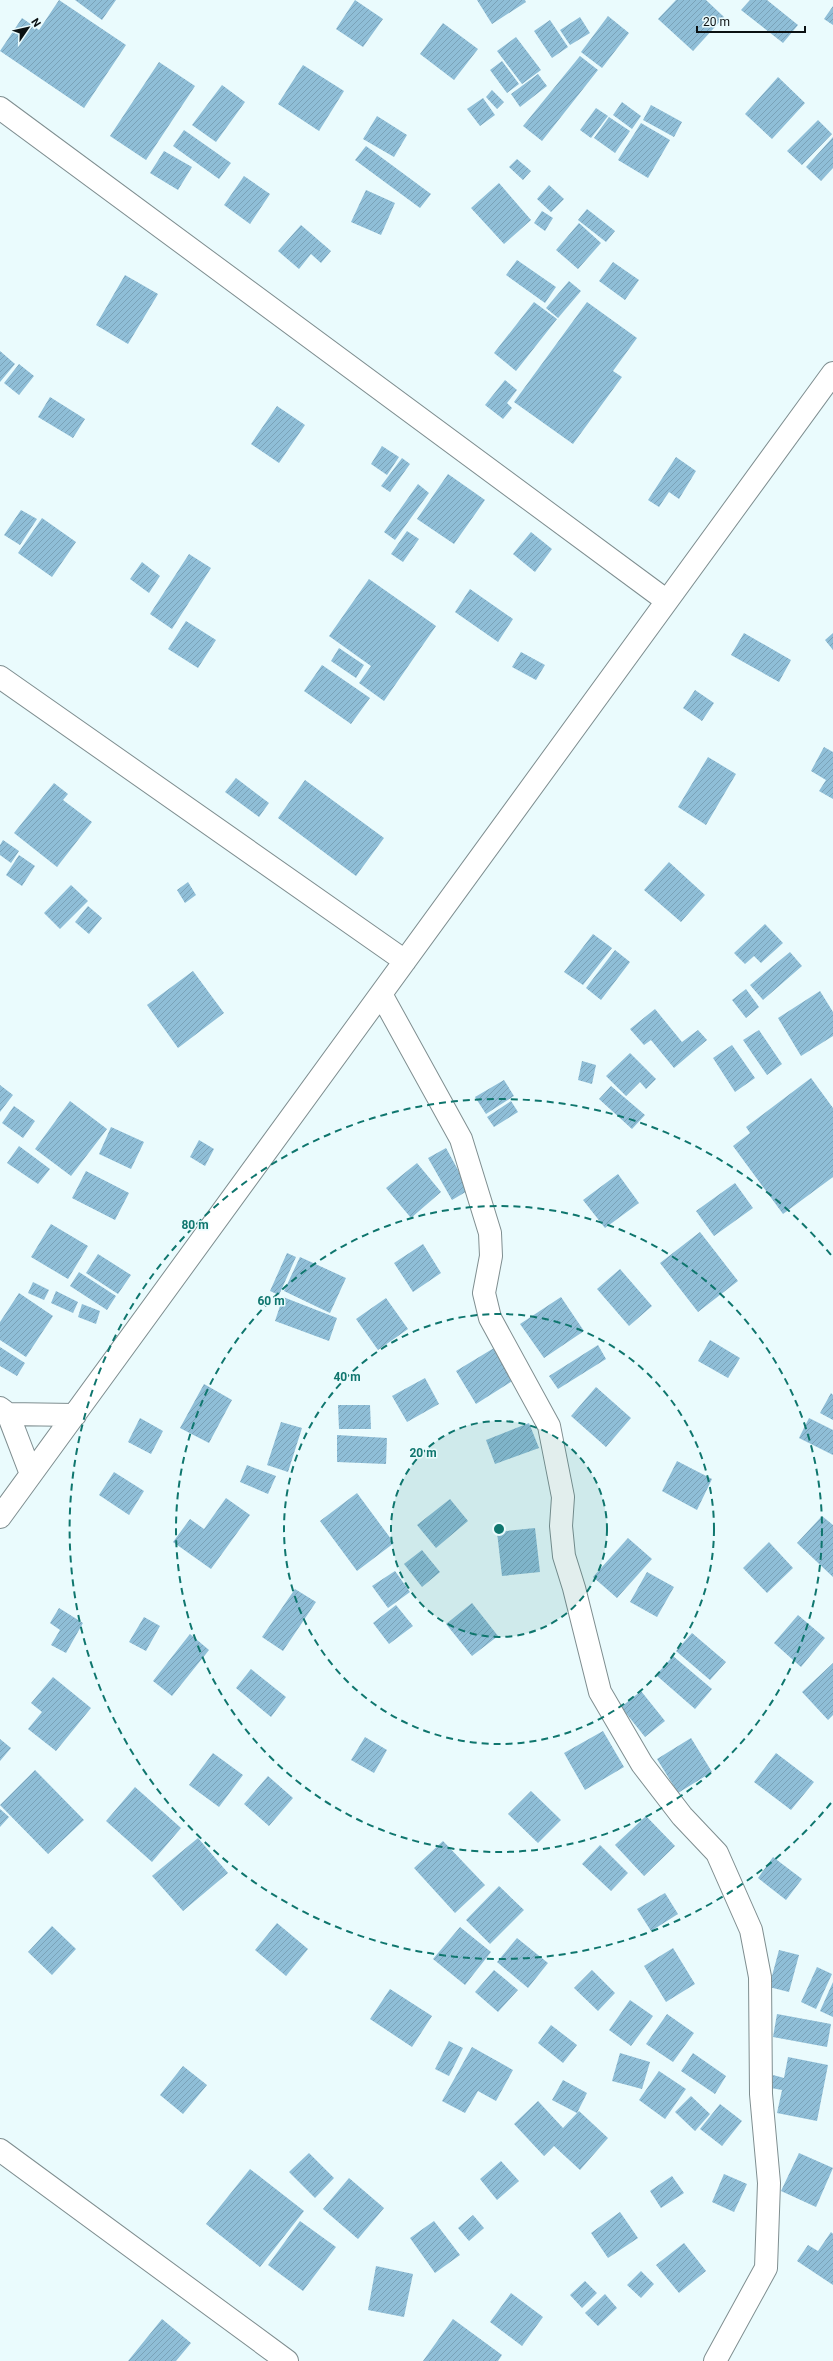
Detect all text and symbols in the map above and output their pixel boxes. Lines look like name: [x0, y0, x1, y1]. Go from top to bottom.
north arrow: [8, 8, 48, 48]
scale bar: [697, 8, 805, 34]
text: 20 m: [703, 15, 730, 29]
text: N: [28, 16, 44, 30]
text: 80 m: [181, 1218, 209, 1232]
text: 60 m: [257, 1294, 285, 1308]
text: 40 m: [333, 1370, 361, 1384]
text: 20 m: [409, 1446, 437, 1460]
centre of rings: [492, 1522, 506, 1536]

